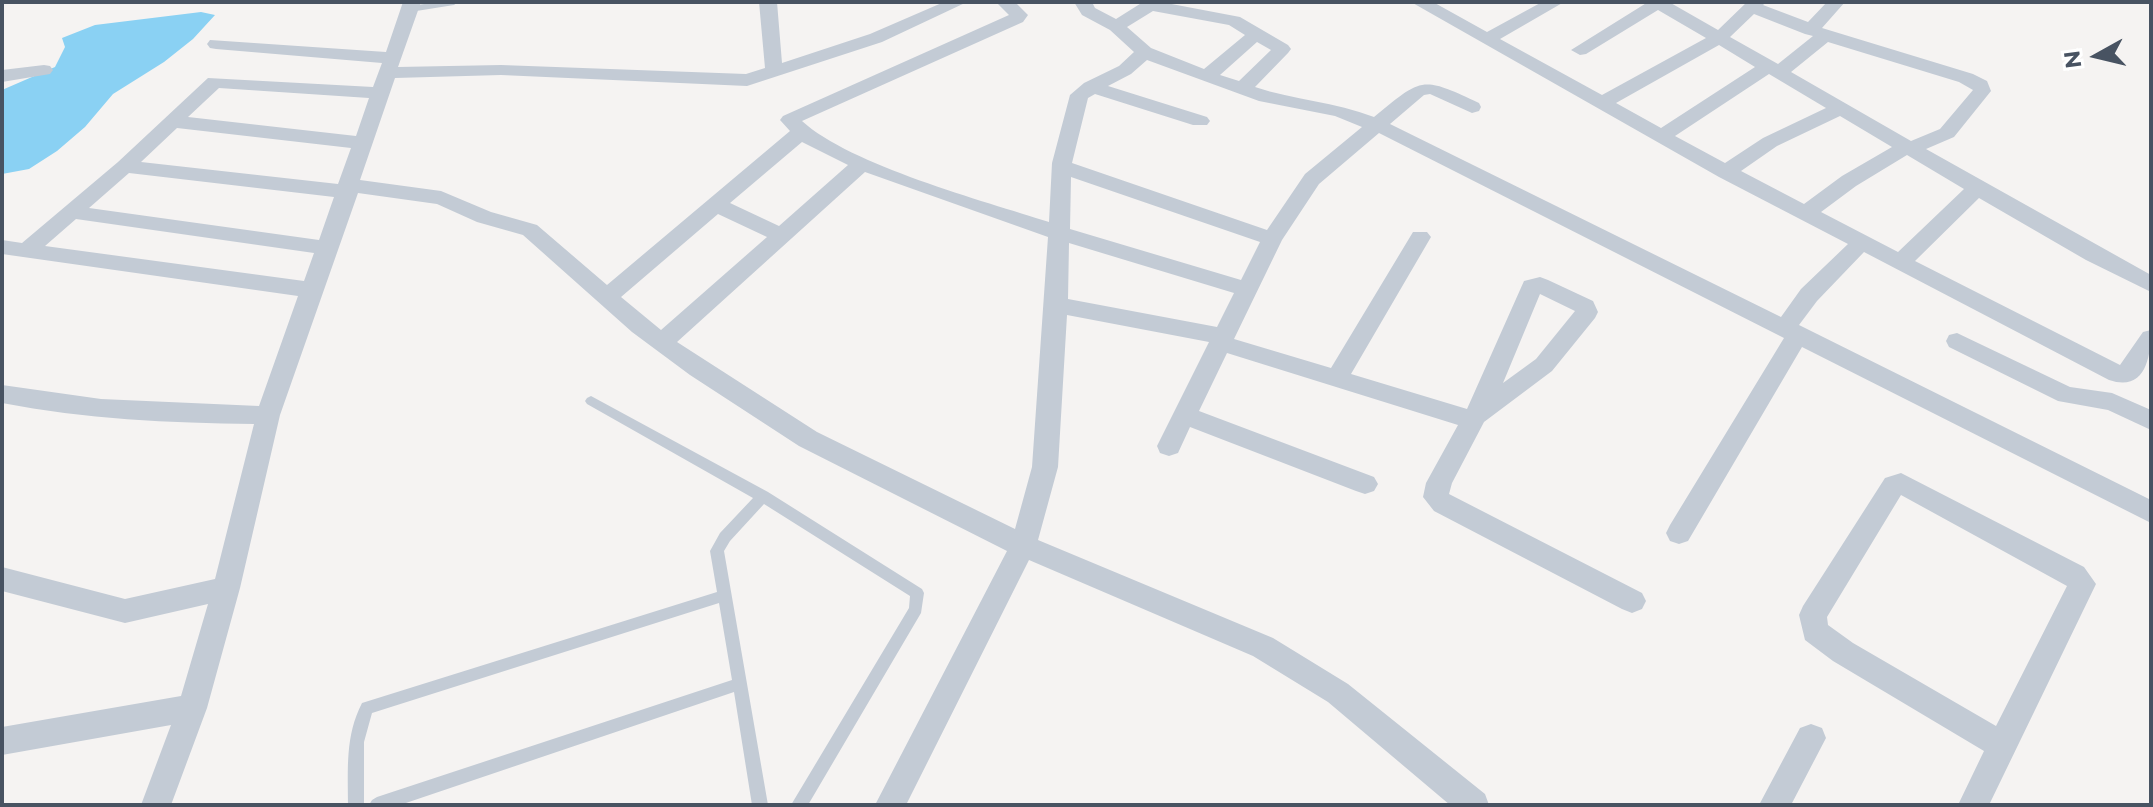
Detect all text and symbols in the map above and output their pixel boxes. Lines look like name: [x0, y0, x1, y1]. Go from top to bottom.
north arrow: [2057, 16, 2137, 96]
text: N: [2058, 49, 2087, 70]

